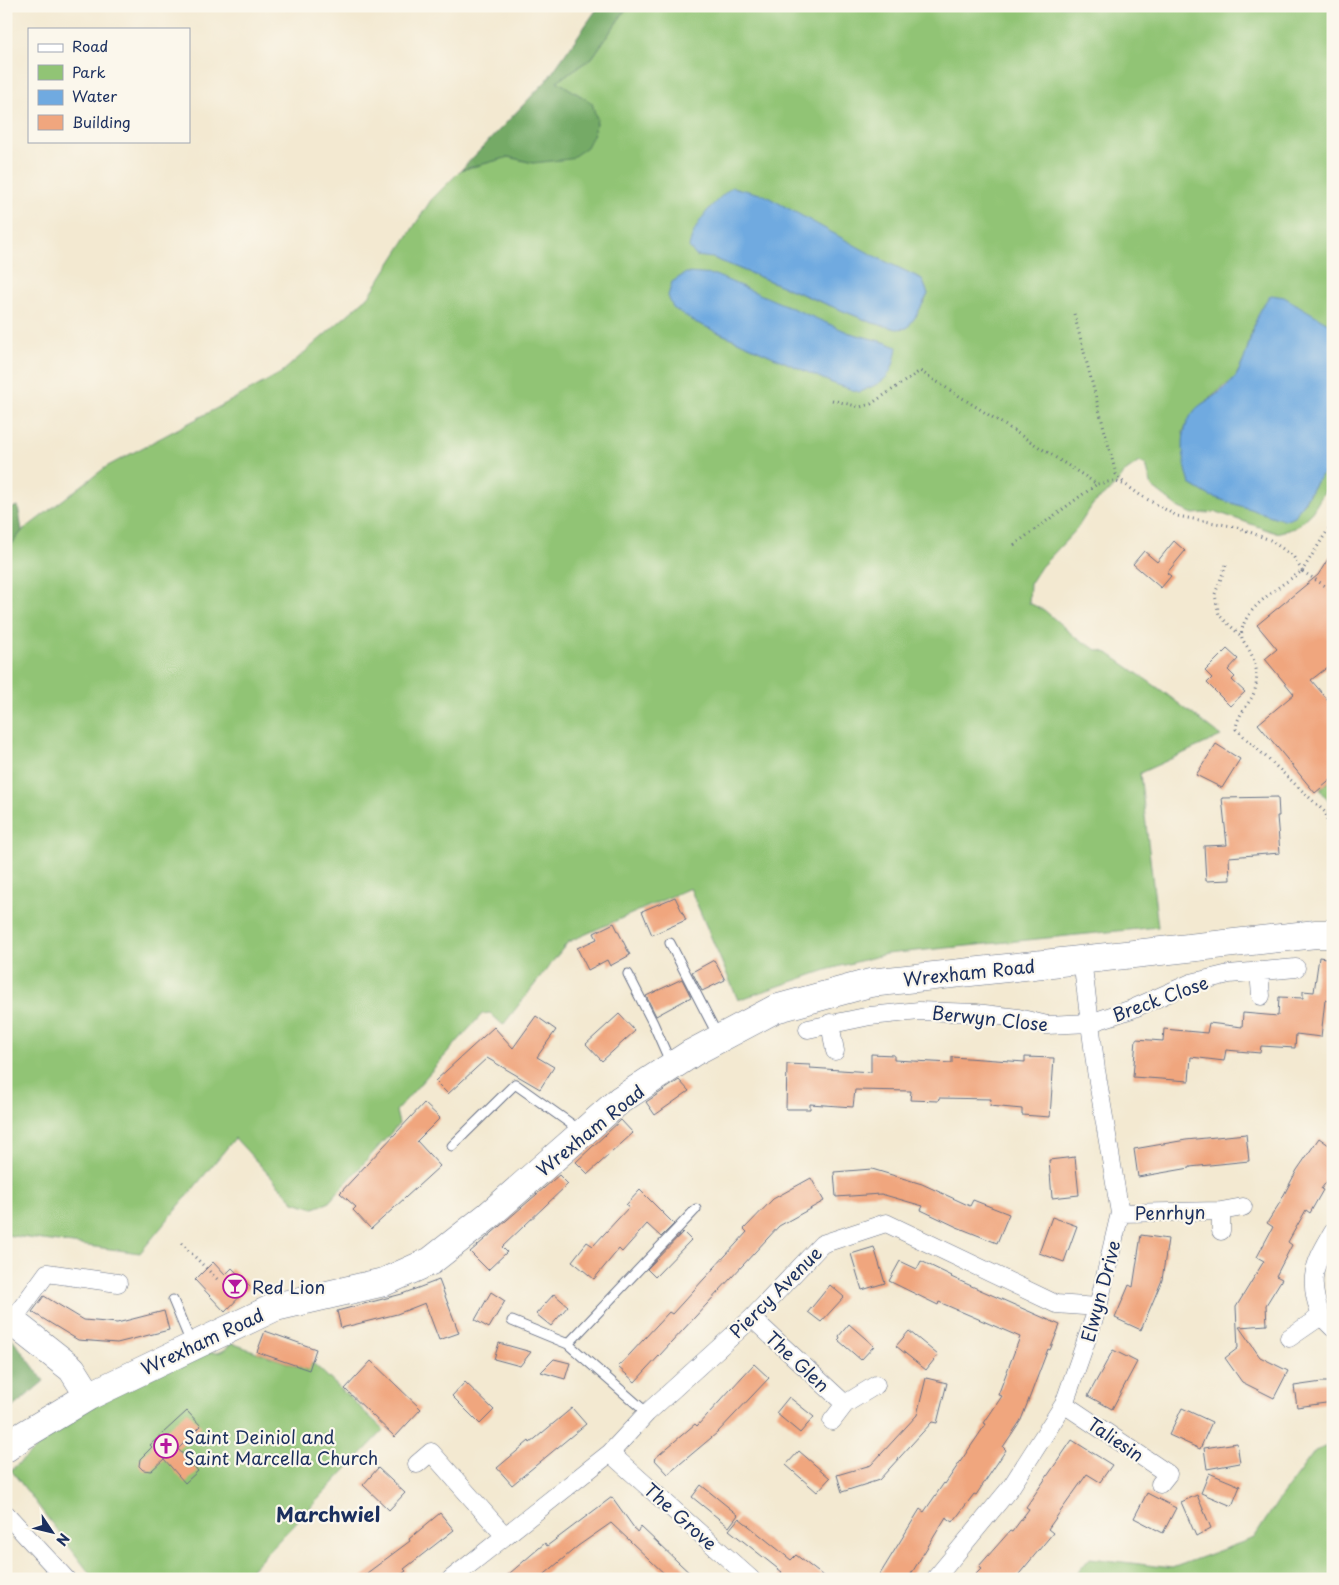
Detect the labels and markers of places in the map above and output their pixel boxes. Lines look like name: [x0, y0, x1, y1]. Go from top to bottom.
bar icon: Red Lion: [222, 1273, 248, 1299]
place label: Red Lion: [252, 1273, 325, 1300]
place label: Saint Deiniol and Saint Marcella Church: [184, 1423, 378, 1471]
church icon: Saint Deiniol and Saint Marcella Church: [153, 1433, 179, 1459]

